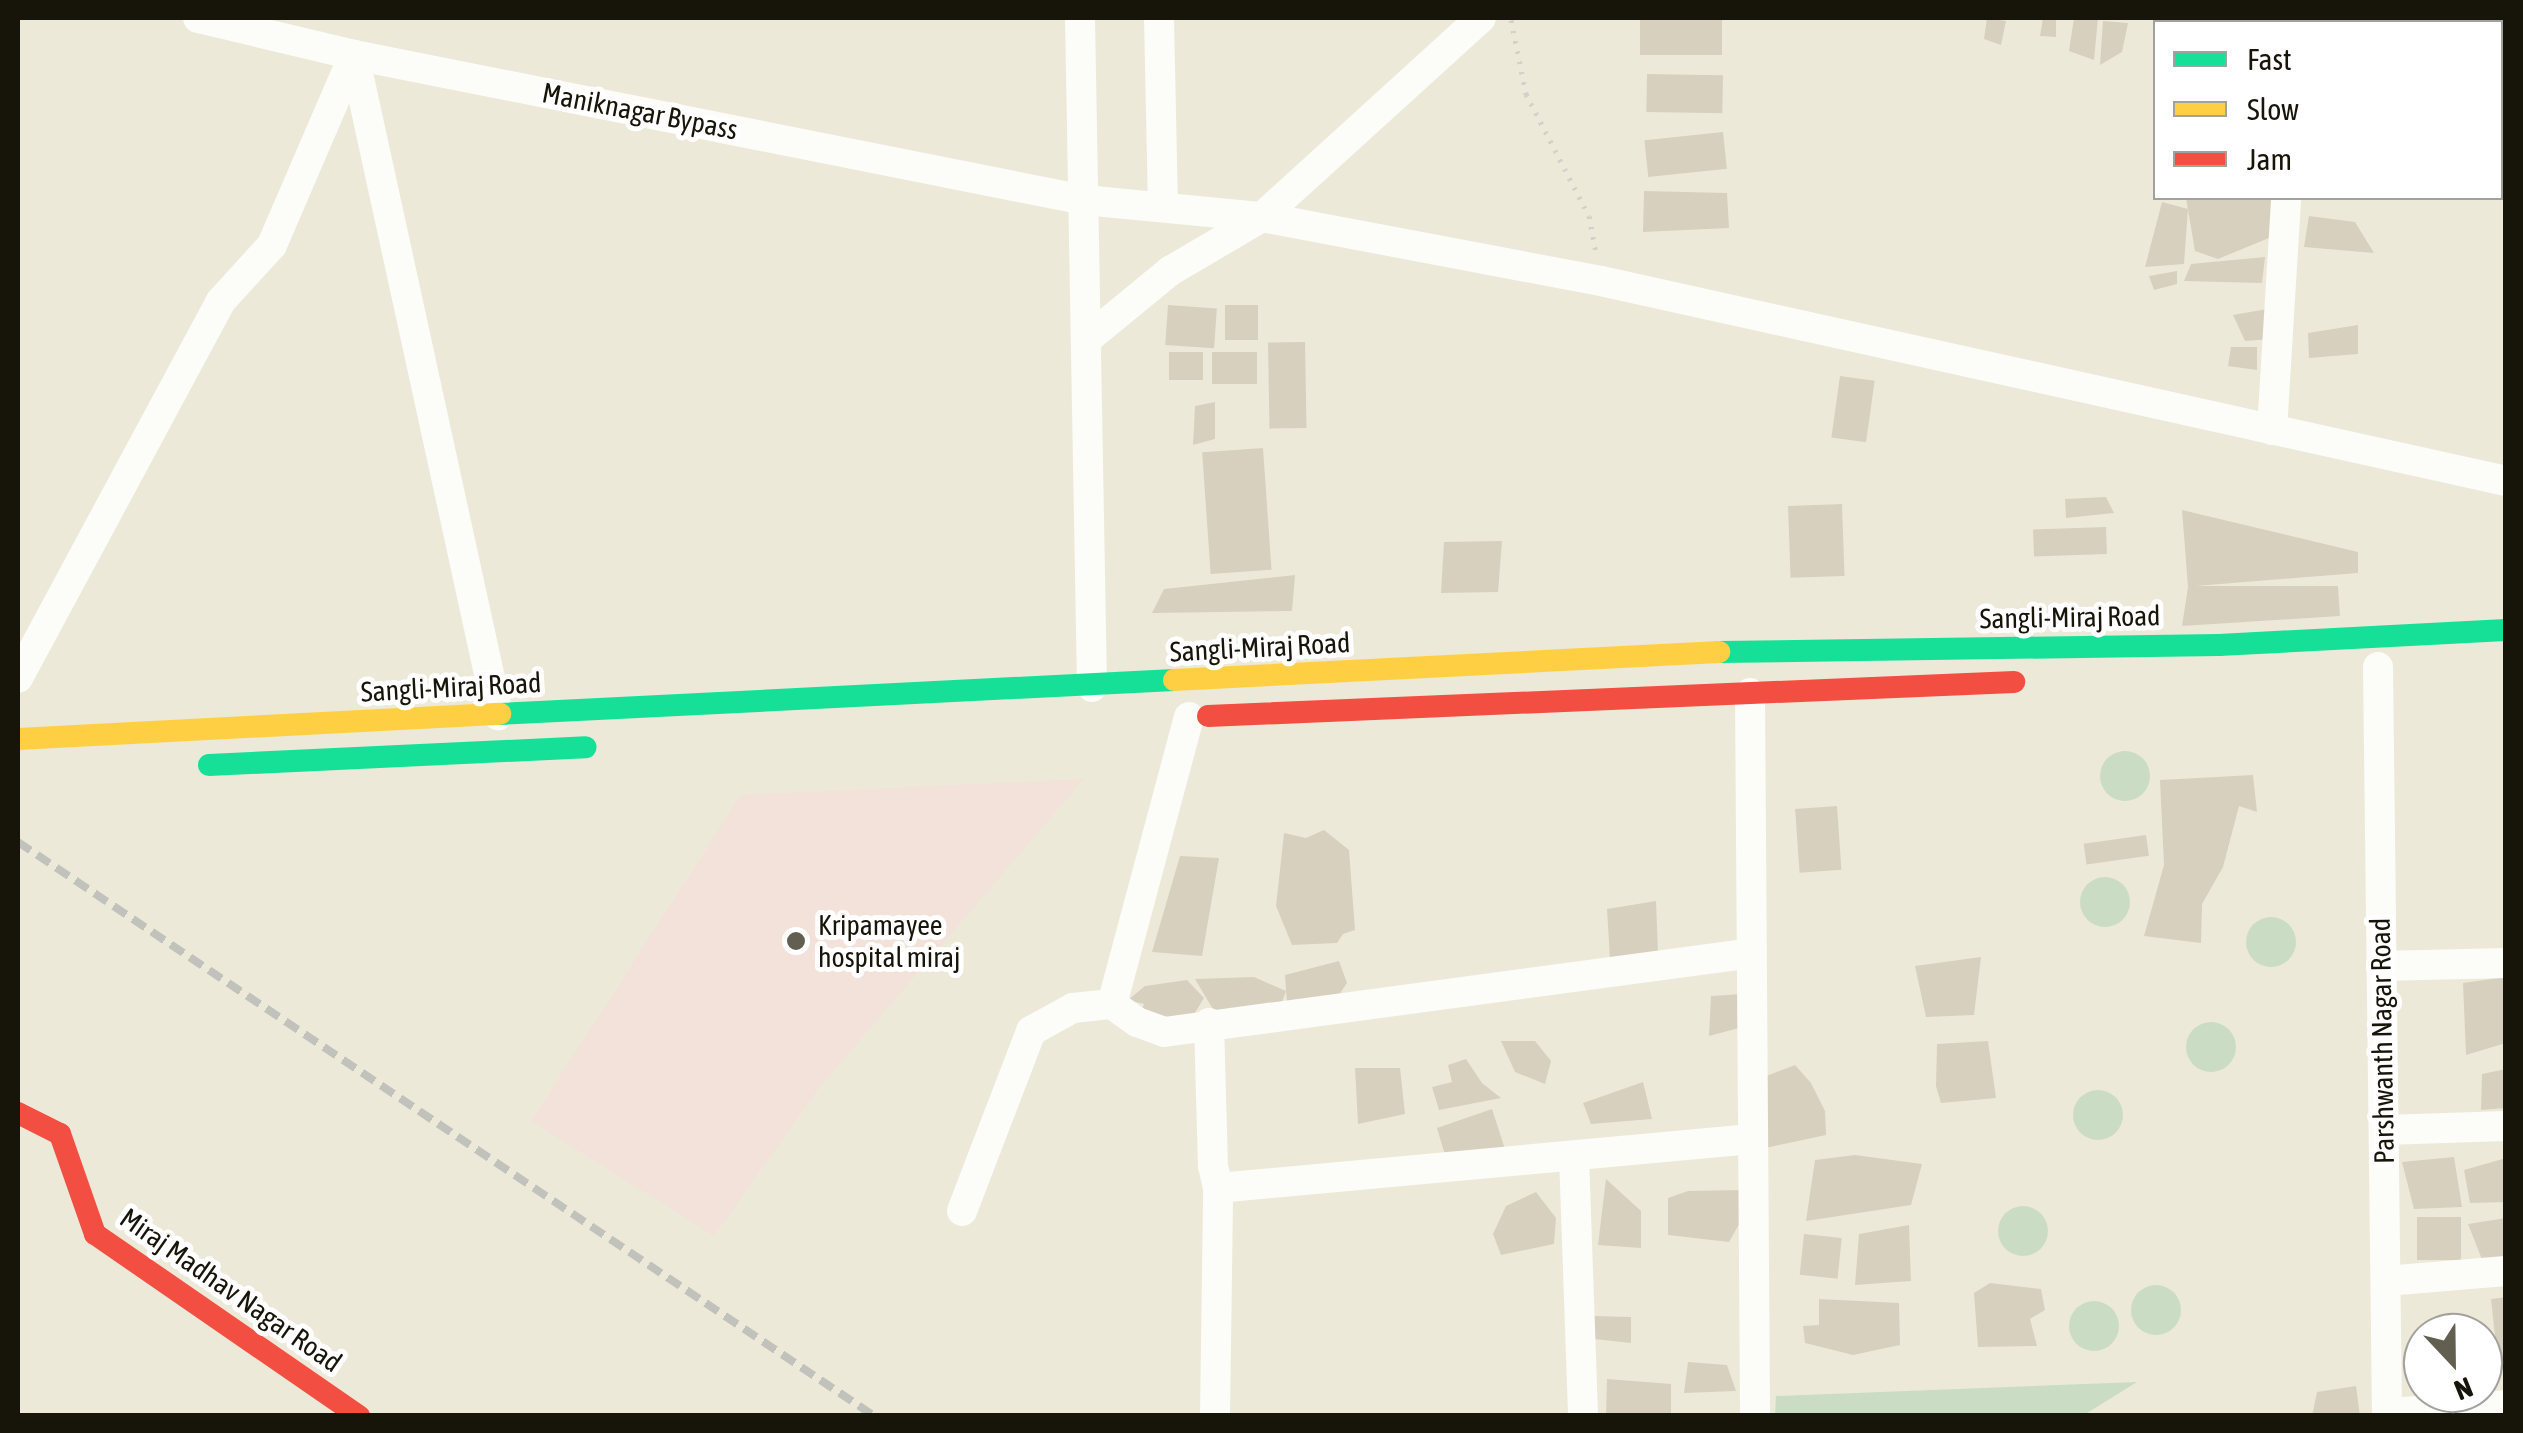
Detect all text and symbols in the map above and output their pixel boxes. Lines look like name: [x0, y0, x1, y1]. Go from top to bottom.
legend: [2153, 20, 2503, 200]
text: Fast: [2247, 42, 2292, 76]
street label: Maniknagar Bypass: [540, 76, 740, 146]
text: Slow: [2247, 92, 2299, 126]
text: Jam: [2247, 142, 2292, 176]
street label: Sangli-Miraj Road: [1979, 599, 2161, 635]
street label: Sangli-Miraj Road: [1169, 625, 1351, 669]
street label: Sangli-Miraj Road: [360, 665, 542, 709]
place label: Kripamayee hospital miraj: [818, 908, 960, 974]
street label: Parshwanth Nagar Road: [2363, 918, 2401, 1164]
marker: Kripamayee hospital miraj: [783, 928, 809, 954]
street label: Miraj Madhav Nagar Road: [114, 1201, 348, 1379]
north arrow: [2403, 1313, 2503, 1413]
text: N: [2450, 1371, 2477, 1407]

